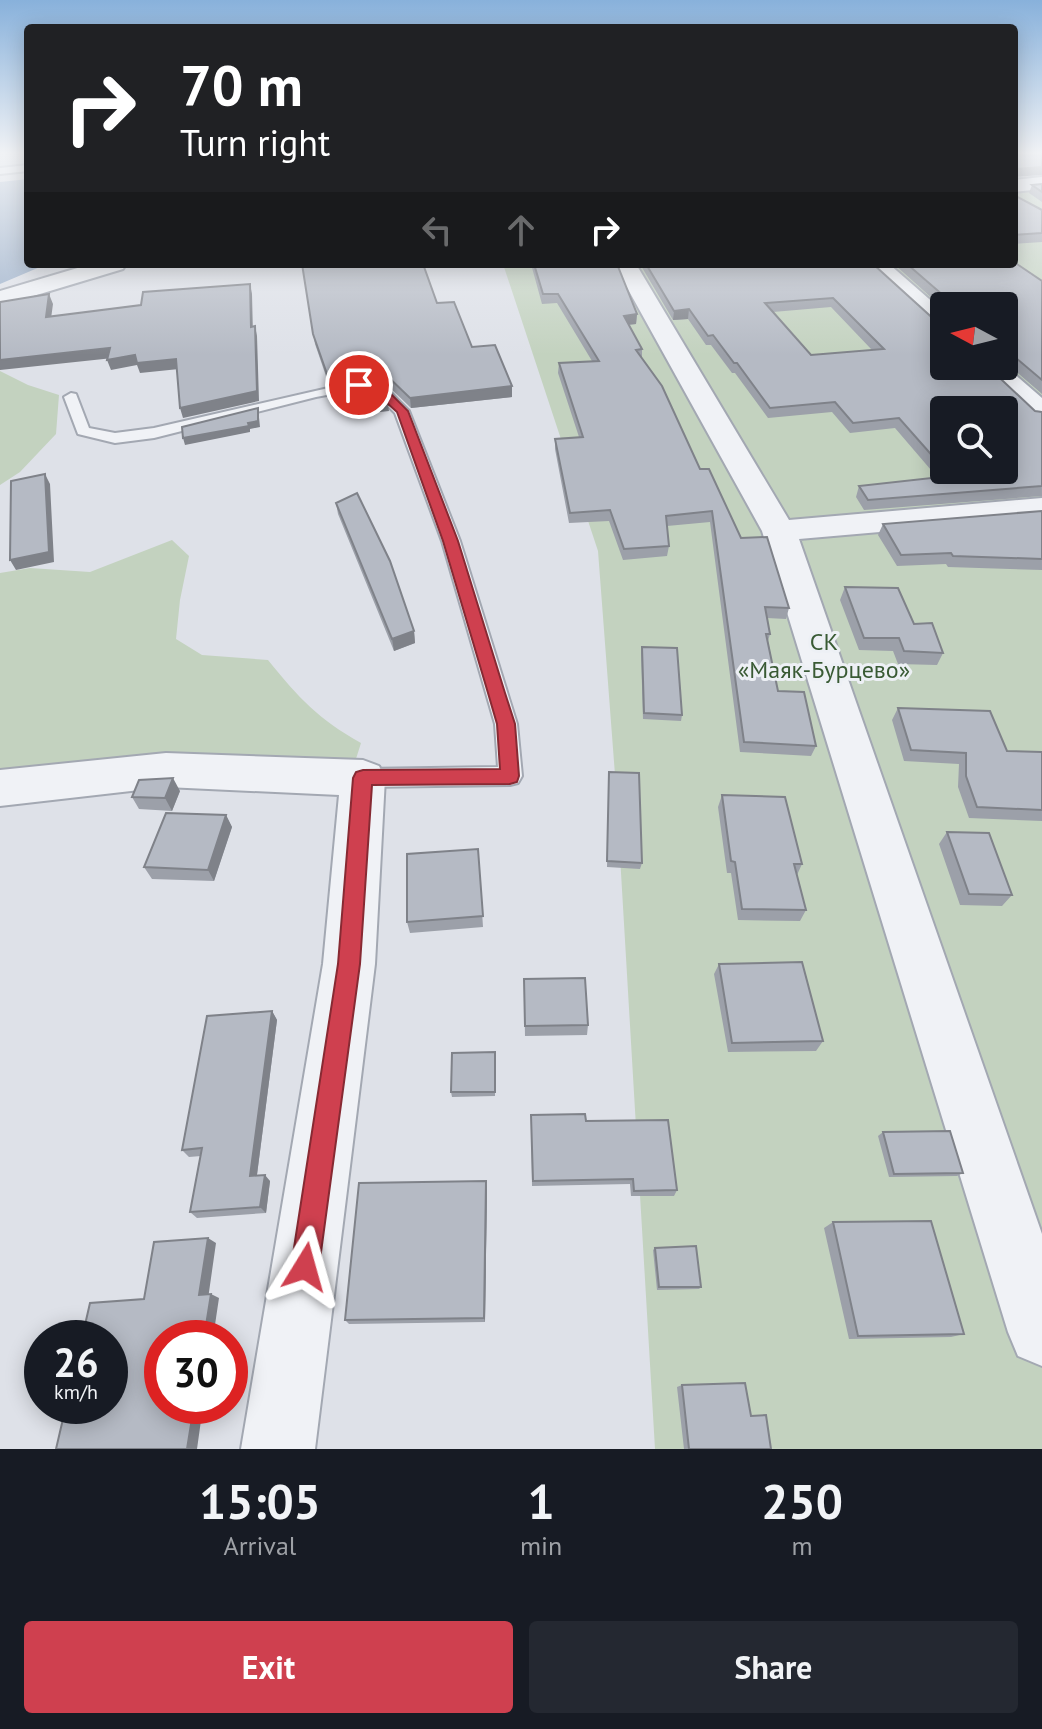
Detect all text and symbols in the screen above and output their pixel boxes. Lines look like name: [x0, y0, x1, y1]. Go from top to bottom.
text: 70 m: [180, 49, 303, 121]
icon: right: [48, 56, 152, 160]
text: Turn right: [180, 119, 330, 166]
icon: left: [415, 208, 459, 252]
icon: ahead: [499, 208, 543, 252]
icon: right: [583, 208, 627, 252]
north arrow: [930, 292, 1018, 380]
map controls: [930, 292, 1018, 484]
pin: [325, 351, 393, 419]
icon: arrive: [337, 363, 381, 407]
button: search: [930, 396, 1018, 484]
park label: СК «Маяк-Бурцево»: [738, 626, 910, 685]
position arrow: [263, 1225, 347, 1309]
speed limit sign: 30: [144, 1320, 248, 1424]
text: 26: [53, 1336, 99, 1388]
text: km/h: [54, 1379, 98, 1405]
text: 15:05: [199, 1470, 321, 1532]
text: 1: [527, 1470, 555, 1532]
text: 250: [761, 1470, 843, 1532]
text: Arrival: [224, 1529, 296, 1562]
text: min: [520, 1529, 562, 1562]
text: m: [792, 1529, 813, 1562]
button: Exit: [24, 1621, 513, 1713]
button: Share: [529, 1621, 1018, 1713]

